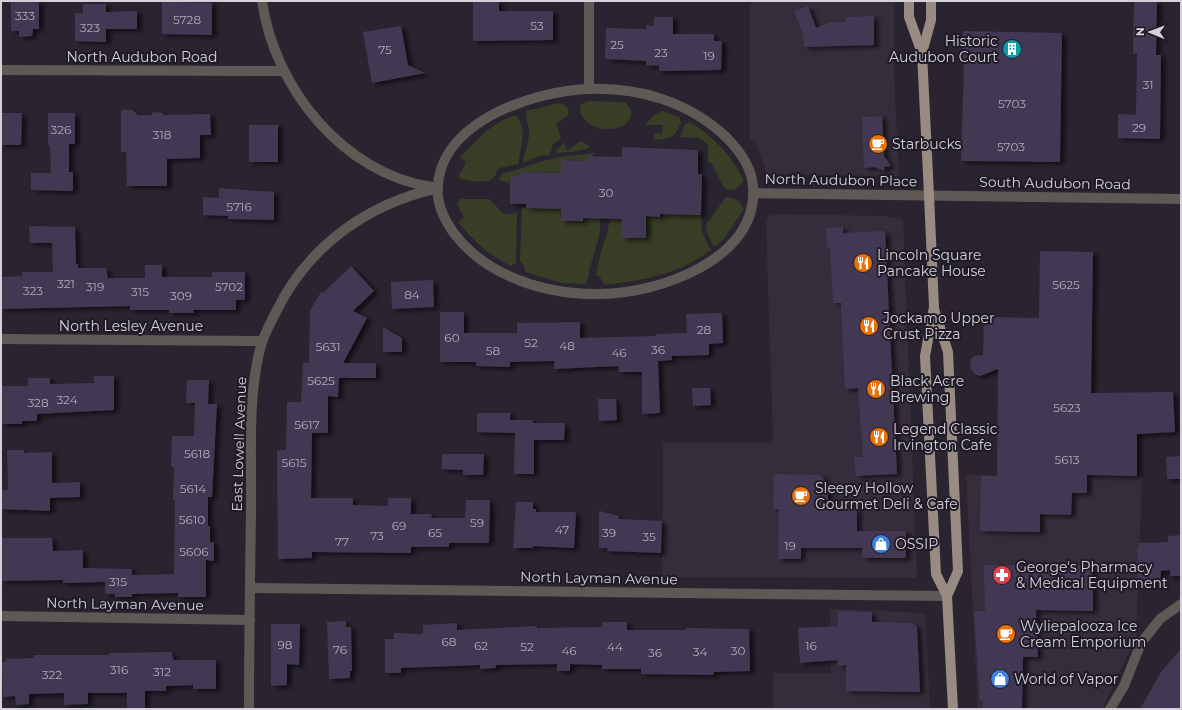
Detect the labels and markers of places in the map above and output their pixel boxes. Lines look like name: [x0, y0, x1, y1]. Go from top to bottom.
place label: Historic Audubon Court: [889, 32, 998, 66]
building icon: Historic Audubon Court: [1001, 38, 1023, 60]
cafe icon: Starbucks: [867, 133, 889, 155]
place label: Starbucks: [892, 135, 962, 153]
place label: Lincoln Square Pancake House: [877, 246, 986, 280]
restaurant icon: Lincoln Square Pancake House: [852, 252, 874, 274]
place label: Jockamo Upper Crust Pizza: [882, 309, 995, 343]
restaurant icon: Jockamo Upper Crust Pizza: [858, 315, 880, 337]
place label: Black Acre Brewing: [890, 372, 964, 406]
restaurant icon: Black Acre Brewing: [865, 378, 887, 400]
place label: Legend Classic Irvington Cafe: [893, 420, 998, 454]
restaurant icon: Legend Classic Irvington Cafe: [868, 426, 890, 448]
place label: Sleepy Hollow Gourmet Deli & Cafe: [815, 479, 958, 513]
cafe icon: Sleepy Hollow Gourmet Deli & Cafe: [790, 485, 812, 507]
shop icon: OSSIP: [870, 533, 892, 555]
place label: OSSIP: [895, 535, 938, 553]
place label: George's Pharmacy & Medical Equipment: [1016, 558, 1168, 592]
pharmacy icon: George's Pharmacy & Medical Equipment: [991, 564, 1013, 586]
place label: Wyliepalooza Ice Cream Emporium: [1020, 617, 1146, 651]
cafe icon: Wyliepalooza Ice Cream Emporium: [995, 623, 1017, 645]
shop icon: World of Vapor: [989, 668, 1011, 690]
place label: World of Vapor: [1014, 670, 1119, 688]

